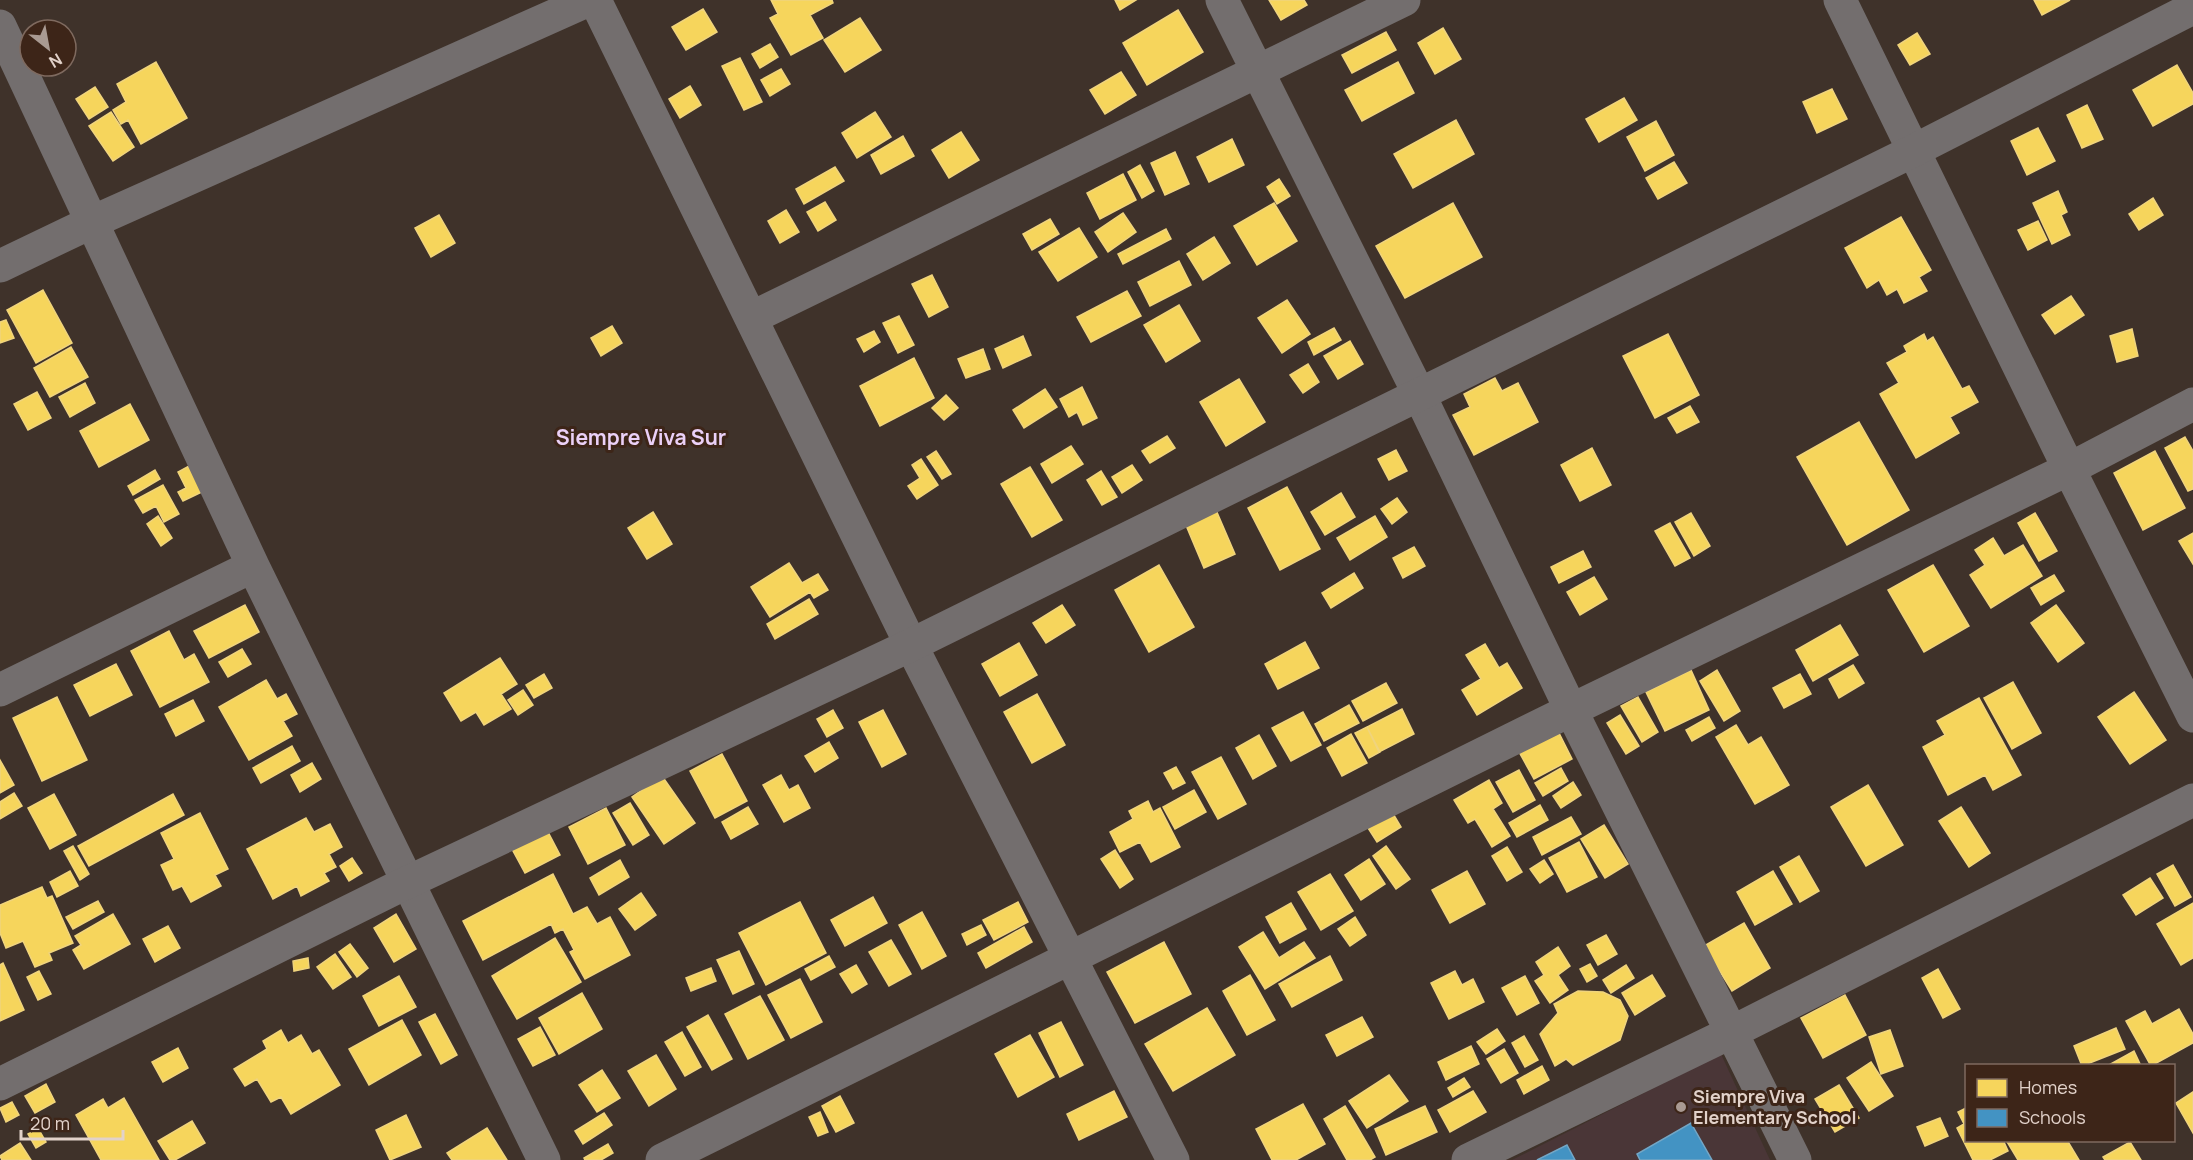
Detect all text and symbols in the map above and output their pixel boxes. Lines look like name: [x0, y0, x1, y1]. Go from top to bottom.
north arrow: [18, 18, 78, 78]
text: N: [45, 48, 66, 73]
district label: Siempre Viva Sur: [556, 423, 726, 451]
legend: [1965, 1064, 2175, 1142]
text: Homes: [2019, 1075, 2077, 1099]
place label: Siempre Viva Elementary School: [1693, 1084, 1856, 1129]
marker: Siempre Viva Elementary School: [1674, 1100, 1688, 1114]
scale bar: [21, 1103, 123, 1141]
text: Schools: [2019, 1105, 2086, 1129]
text: 20 m: [30, 1111, 70, 1135]

